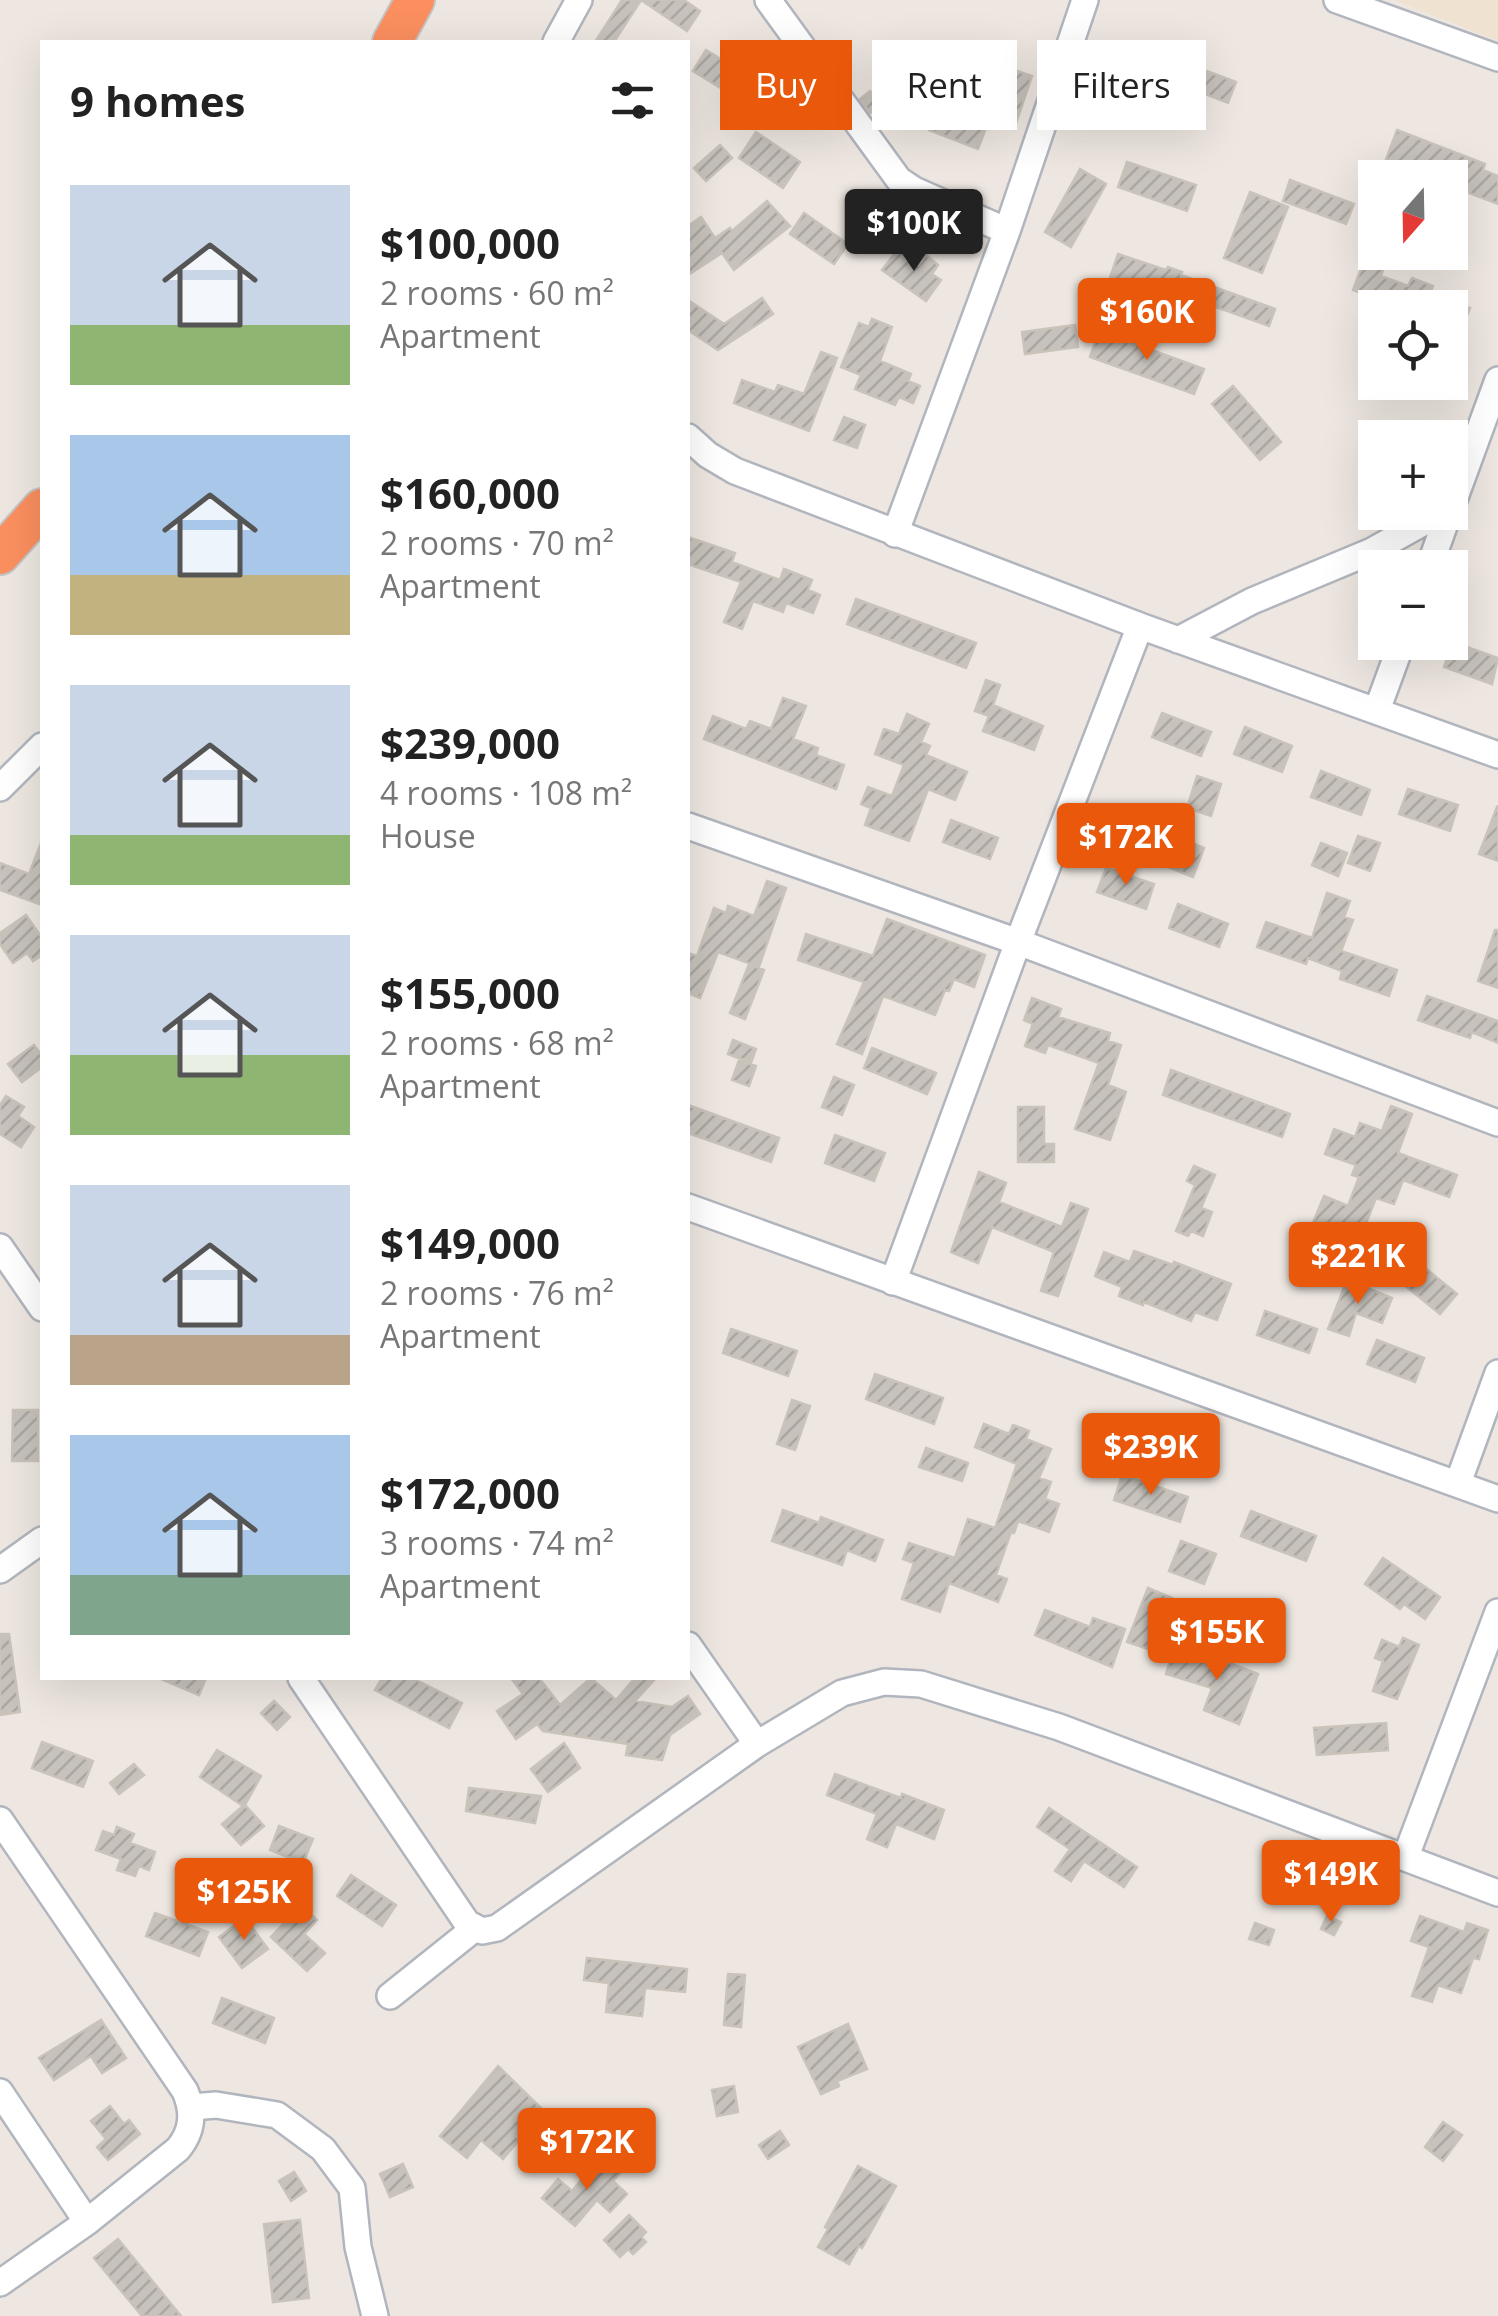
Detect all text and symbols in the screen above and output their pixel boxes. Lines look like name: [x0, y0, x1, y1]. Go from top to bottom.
chip: Buy: [720, 40, 852, 130]
chip: Rent: [872, 40, 1017, 130]
chip: Filters: [1037, 40, 1206, 130]
text: 9 homes: [70, 72, 245, 129]
icon: filters: [605, 73, 660, 128]
north arrow: [1358, 160, 1468, 270]
map controls: [1358, 160, 1468, 660]
pin: $100K: [844, 189, 984, 274]
text: $100K: [867, 200, 961, 243]
text: $100,000: [380, 214, 560, 271]
icon: home: [150, 225, 270, 345]
text: 2 rooms · 60 m²: [380, 271, 614, 314]
pin: $160K: [1077, 278, 1217, 363]
text: $160K: [1100, 289, 1194, 332]
button: locate: [1358, 290, 1468, 400]
text: Apartment: [380, 314, 541, 357]
button: +: [1358, 420, 1468, 530]
text: $160,000: [380, 464, 560, 521]
icon: home: [150, 475, 270, 595]
text: 2 rooms · 70 m²: [380, 521, 614, 564]
button: −: [1358, 550, 1468, 660]
text: Apartment: [380, 564, 541, 607]
text: $239,000: [380, 714, 560, 771]
icon: home: [150, 725, 270, 845]
text: 4 rooms · 108 m²: [380, 771, 632, 814]
pin: $172K: [1056, 803, 1196, 888]
text: House: [380, 814, 476, 857]
text: $172K: [1079, 814, 1173, 857]
text: $155,000: [380, 964, 560, 1021]
icon: home: [150, 975, 270, 1095]
text: 2 rooms · 68 m²: [380, 1021, 614, 1064]
text: Apartment: [380, 1064, 541, 1107]
text: $149,000: [380, 1214, 560, 1271]
pin: $221K: [1288, 1222, 1428, 1307]
icon: home: [150, 1225, 270, 1345]
text: $221K: [1311, 1233, 1405, 1276]
text: 2 rooms · 76 m²: [380, 1271, 614, 1314]
text: Apartment: [380, 1314, 541, 1357]
pin: $239K: [1081, 1413, 1221, 1498]
text: $239K: [1104, 1424, 1198, 1467]
text: $172,000: [380, 1464, 560, 1521]
icon: home: [150, 1475, 270, 1595]
text: 3 rooms · 74 m²: [380, 1521, 614, 1564]
text: Apartment: [380, 1564, 541, 1607]
pin: $155K: [1147, 1598, 1287, 1683]
text: $155K: [1170, 1609, 1264, 1652]
pin: $149K: [1261, 1840, 1401, 1925]
text: $149K: [1284, 1851, 1378, 1894]
pin: $125K: [174, 1858, 314, 1943]
text: $125K: [197, 1869, 291, 1912]
pin: $172K: [517, 2108, 657, 2193]
text: $172K: [540, 2119, 634, 2162]

